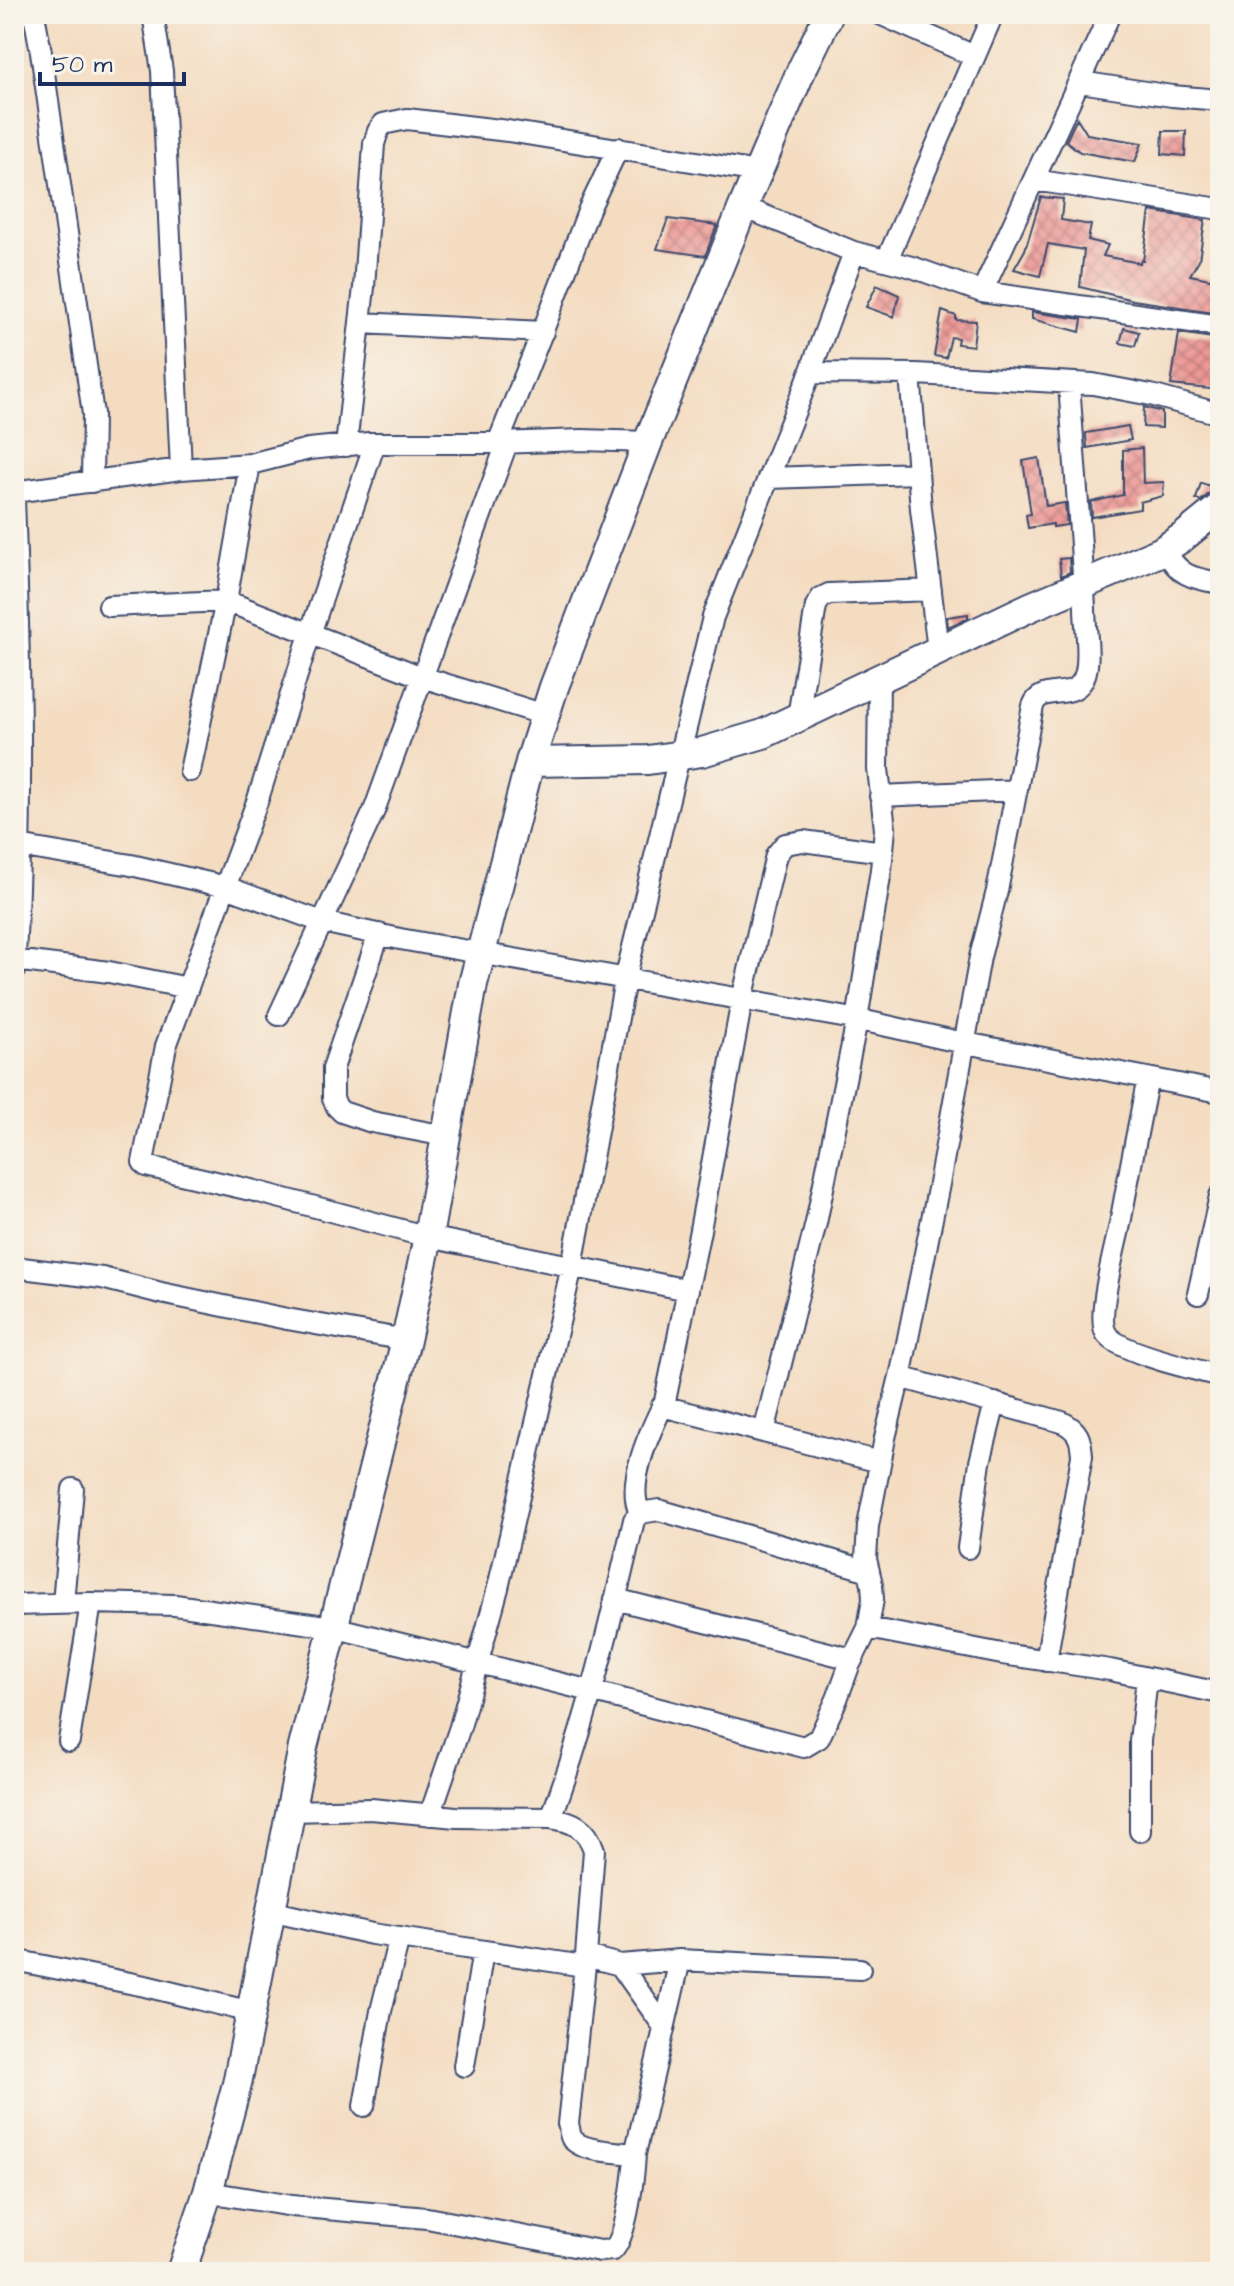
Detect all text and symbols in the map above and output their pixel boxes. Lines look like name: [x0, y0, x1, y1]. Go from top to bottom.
scale bar: [40, 36, 184, 86]
text: 50 m: [52, 48, 113, 82]

